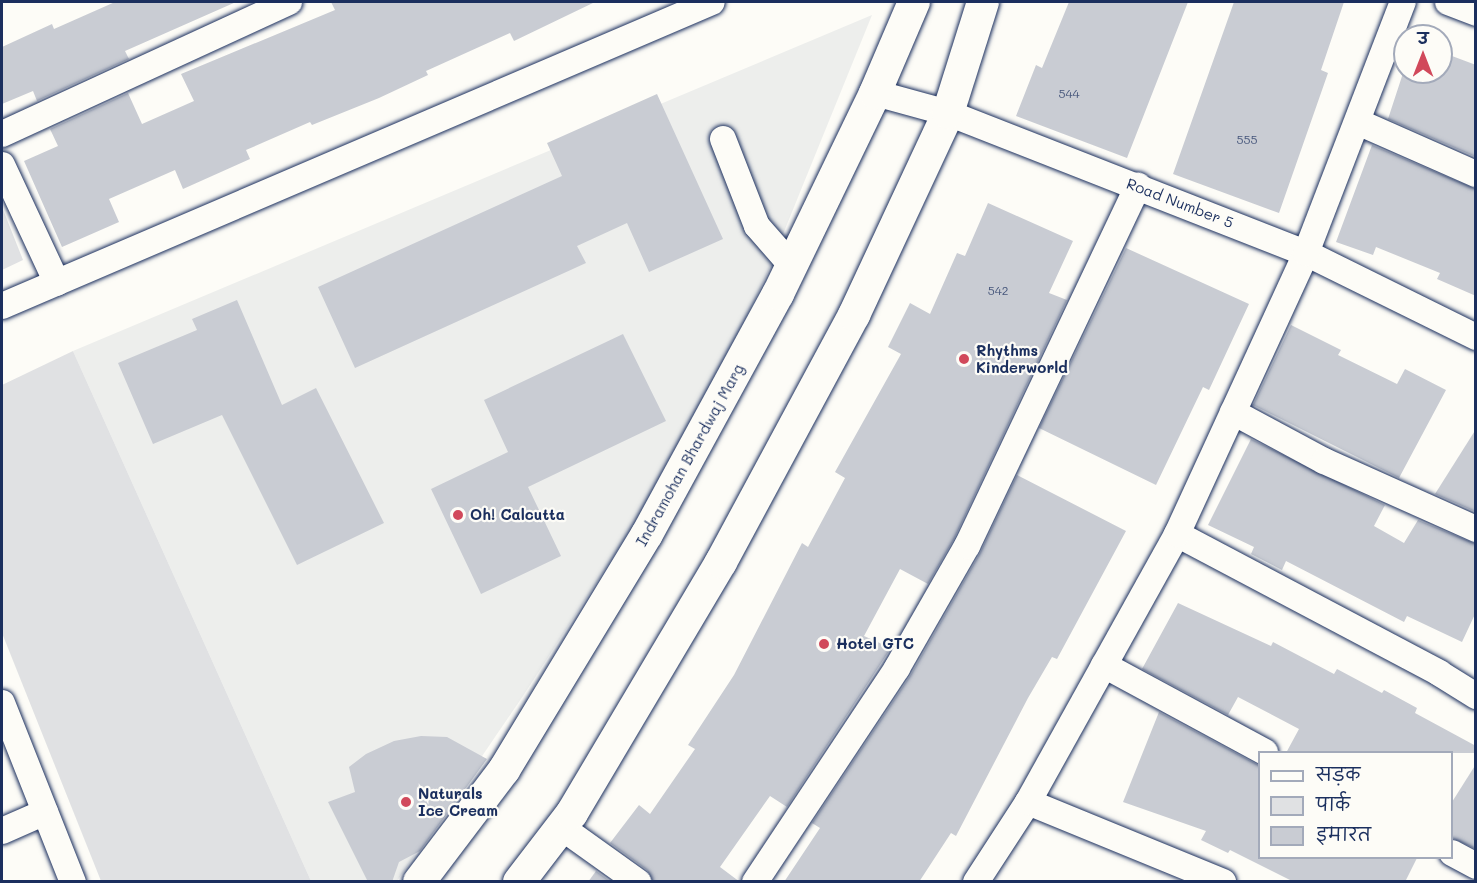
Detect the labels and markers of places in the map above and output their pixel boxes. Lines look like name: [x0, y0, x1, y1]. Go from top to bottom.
place label: Rhythms Kinderworld: [976, 341, 1068, 376]
marker: Rhythms Kinderworld: [957, 352, 971, 366]
place label: Oh! Calcutta: [470, 506, 565, 524]
marker: Oh! Calcutta: [451, 508, 465, 522]
place label: Hotel GTC: [836, 635, 914, 653]
marker: Hotel GTC: [817, 637, 831, 651]
place label: Naturals Ice Cream: [418, 784, 498, 819]
marker: Naturals Ice Cream: [399, 795, 413, 809]

